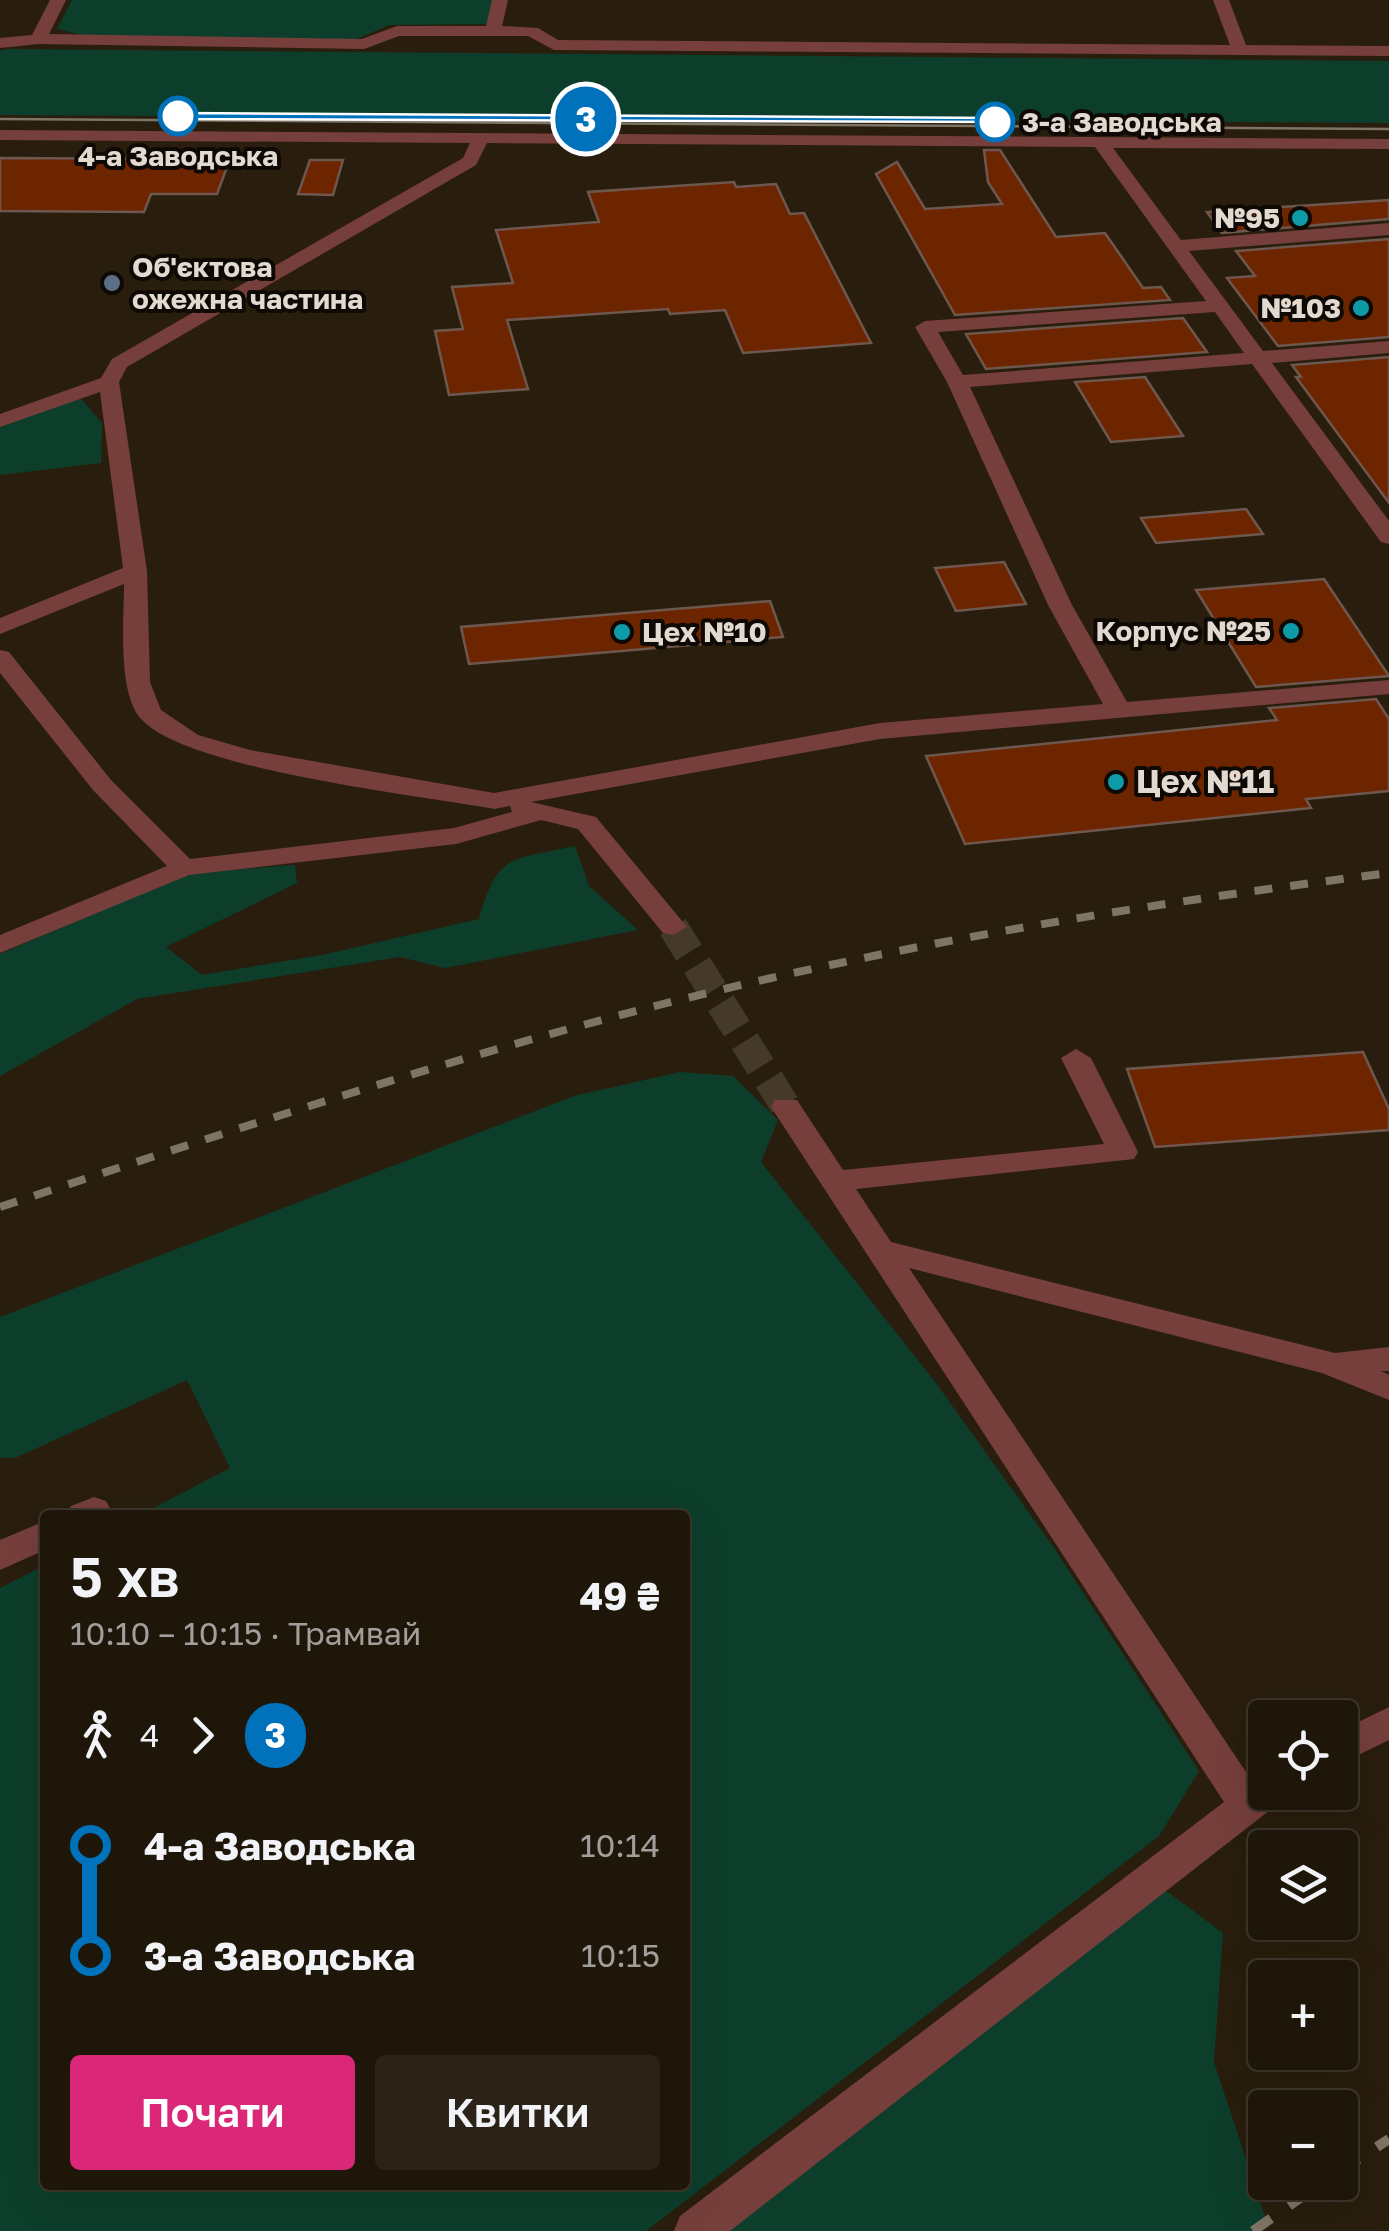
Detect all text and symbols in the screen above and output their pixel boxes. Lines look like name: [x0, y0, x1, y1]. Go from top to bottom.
line badge: 3: [554, 86, 618, 152]
marker: 4-а Заводська: [159, 97, 197, 135]
text: 3: [575, 98, 597, 140]
marker: 3-а Заводська: [976, 103, 1014, 141]
place label: 3-а Заводська: [1022, 105, 1222, 138]
place label: 4-а Заводська: [78, 139, 278, 172]
place label: №95: [1214, 201, 1280, 234]
marker: №95: [1289, 207, 1311, 229]
place label: Об'єктова ожежна частина: [132, 250, 363, 315]
marker: Об'єктова ожежна частина: [101, 272, 123, 294]
place label: №103: [1260, 291, 1341, 324]
marker: №103: [1350, 297, 1372, 319]
place label: Корпус №25: [1096, 614, 1271, 647]
place label: Цех №10: [642, 615, 767, 648]
marker: Корпус №25: [1280, 620, 1302, 642]
marker: Цех №10: [611, 621, 633, 643]
place label: Цех №11: [1136, 762, 1274, 800]
marker: Цех №11: [1105, 771, 1127, 793]
text: 5 хв: [70, 1543, 180, 1609]
text: 49 ₴: [579, 1573, 660, 1618]
text: 10:10 – 10:15 · Трамвай: [70, 1614, 421, 1652]
map controls: [1248, 1700, 1358, 2200]
button: locate: [1248, 1700, 1358, 1810]
icon: walk: [70, 1708, 125, 1763]
icon: forward: [175, 1708, 230, 1763]
text: 3: [265, 1714, 286, 1756]
text: 4: [140, 1716, 160, 1754]
text: 4-а Заводська: [144, 1823, 416, 1868]
text: 10:14: [580, 1826, 660, 1864]
button: layers: [1248, 1830, 1358, 1940]
text: 3-а Заводська: [144, 1933, 415, 1978]
text: 10:15: [581, 1936, 660, 1974]
button: +: [1248, 1960, 1358, 2070]
button: Почати: [70, 2055, 355, 2170]
button: Квитки: [375, 2055, 660, 2170]
button: −: [1248, 2090, 1358, 2200]

